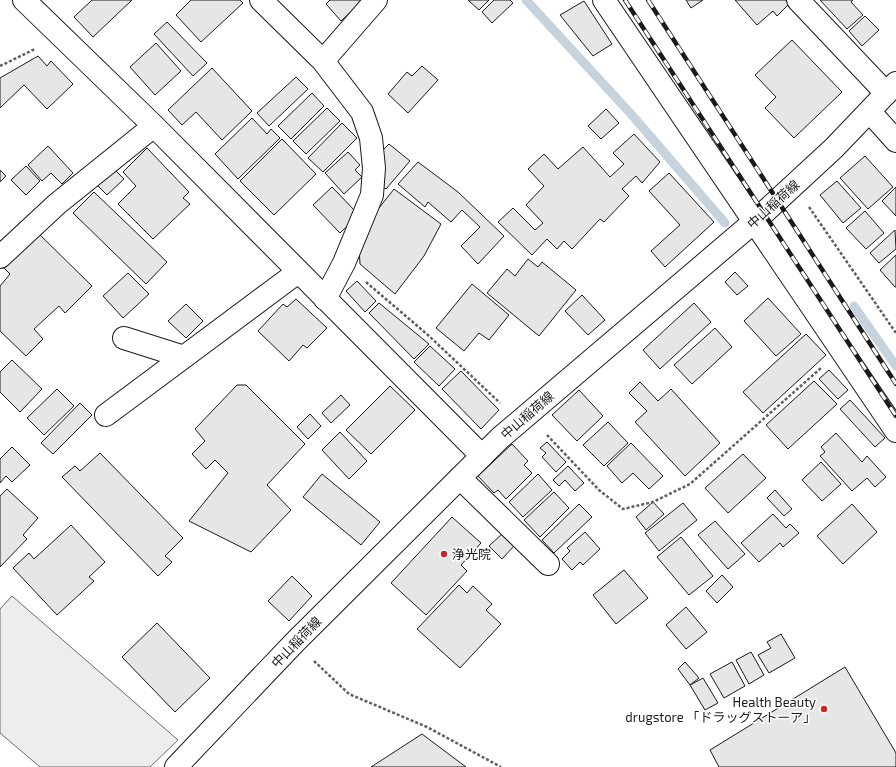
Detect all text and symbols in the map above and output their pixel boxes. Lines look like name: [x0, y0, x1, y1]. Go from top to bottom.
street label: 中山稲荷線: [743, 176, 803, 232]
street label: 中山稲荷線: [497, 388, 557, 442]
place label: 浄光院: [452, 546, 491, 562]
marker: 浄光院: [439, 549, 449, 559]
street label: 中山稲荷線: [268, 613, 324, 671]
place label: Health Beauty drugstore 「ドラッグストーア」: [625, 694, 816, 725]
marker: Health Beauty drugstore 「ドラッグストーア」: [819, 704, 829, 714]

